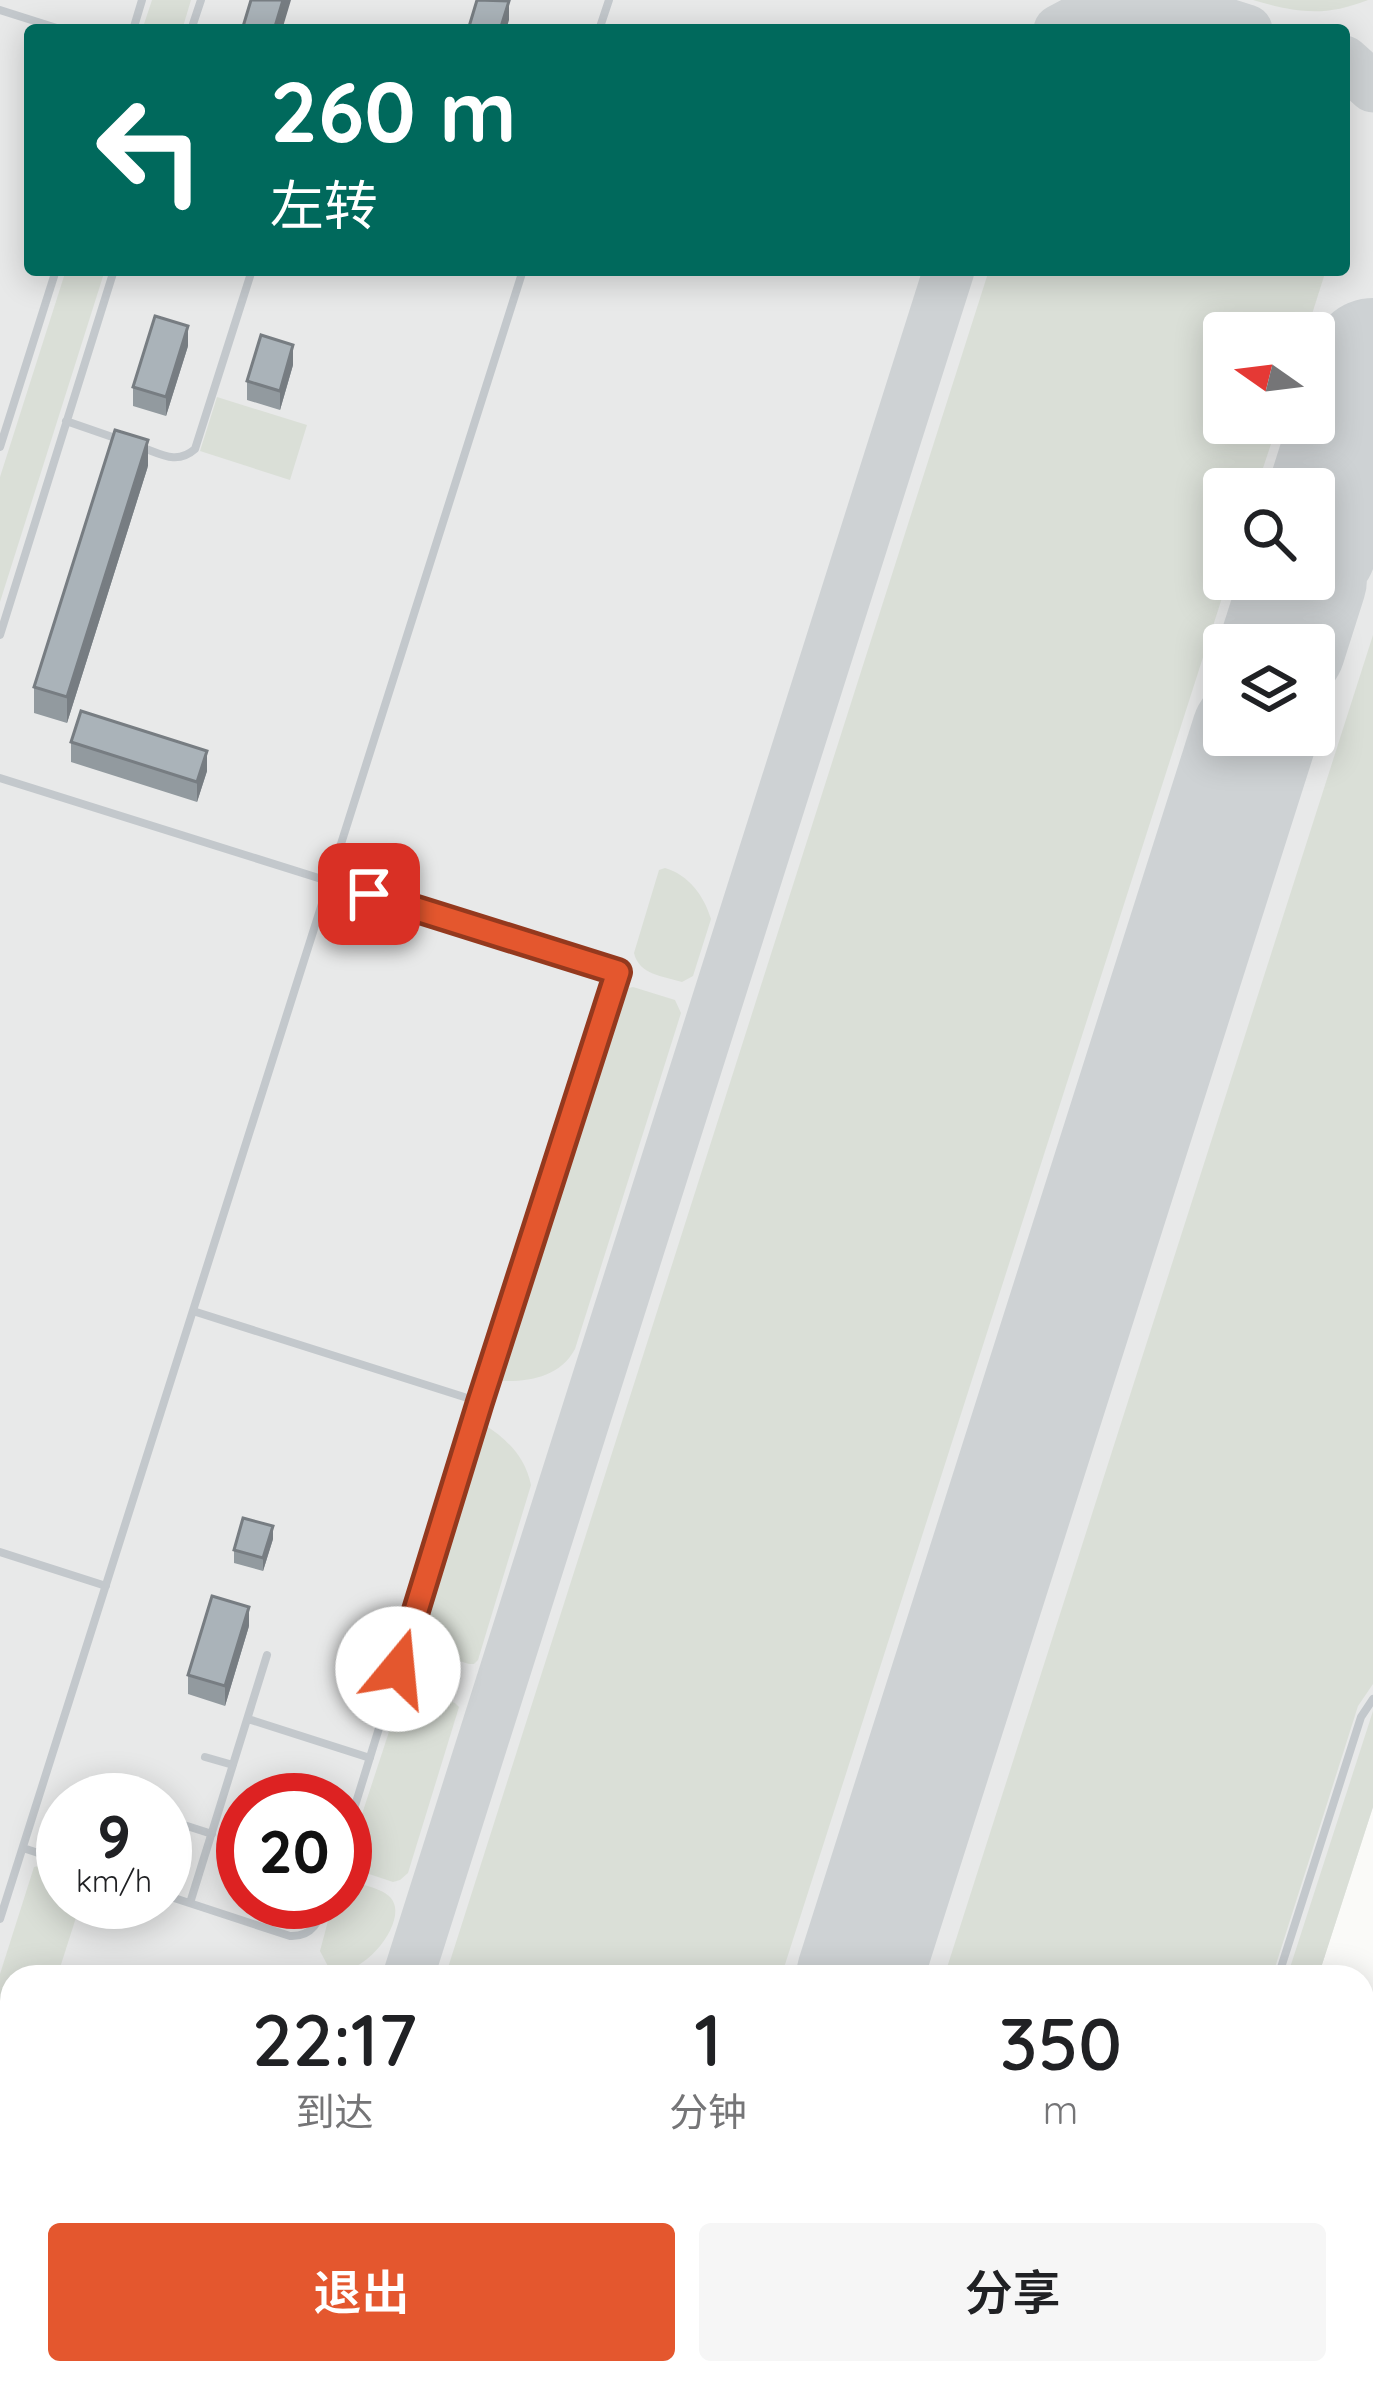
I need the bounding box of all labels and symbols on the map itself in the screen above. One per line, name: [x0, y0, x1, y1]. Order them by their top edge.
north arrow: [1203, 312, 1335, 444]
pin: [318, 843, 420, 945]
position arrow: [335, 1606, 461, 1732]
speed limit sign: 20: [216, 1773, 372, 1929]

